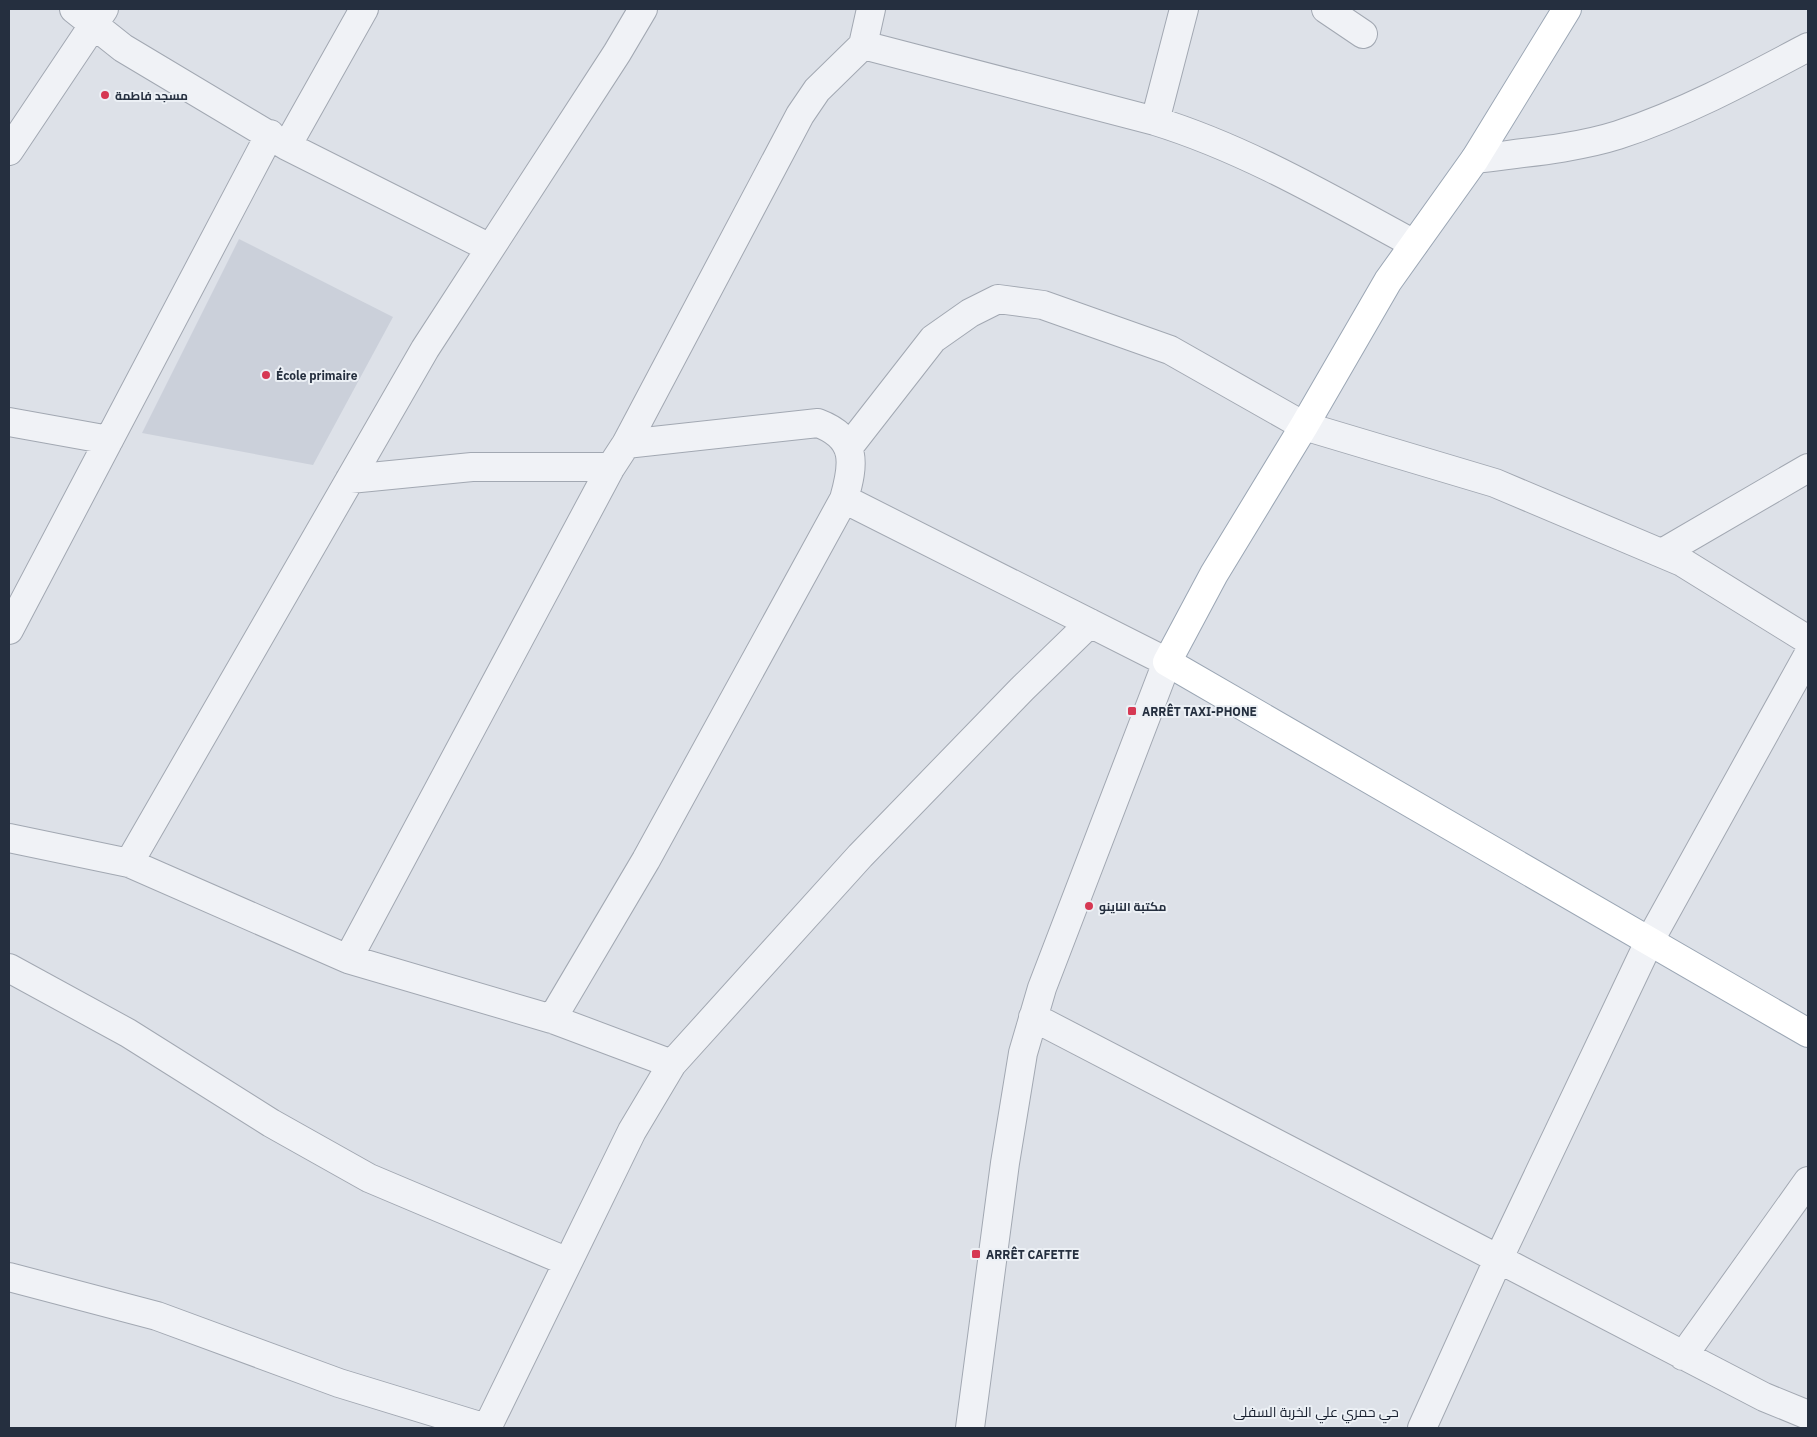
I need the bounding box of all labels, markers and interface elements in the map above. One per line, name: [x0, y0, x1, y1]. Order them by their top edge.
place label: مسجد فاطمة: [115, 88, 188, 103]
marker: مسجد فاطمة: [99, 89, 111, 101]
place label: École primaire: [276, 367, 358, 383]
marker: École primaire: [260, 369, 272, 381]
place label: ARRÊT TAXI-PHONE: [1142, 703, 1257, 719]
marker: ARRÊT TAXI-PHONE: [1126, 705, 1138, 717]
place label: مكتبة الناينو: [1099, 899, 1166, 915]
marker: مكتبة الناينو: [1083, 900, 1095, 912]
place label: ARRÊT CAFETTE: [986, 1246, 1079, 1262]
marker: ARRÊT CAFETTE: [970, 1248, 982, 1260]
district label: حي حمري علي الخربة السفلى: [1233, 1403, 1399, 1424]

